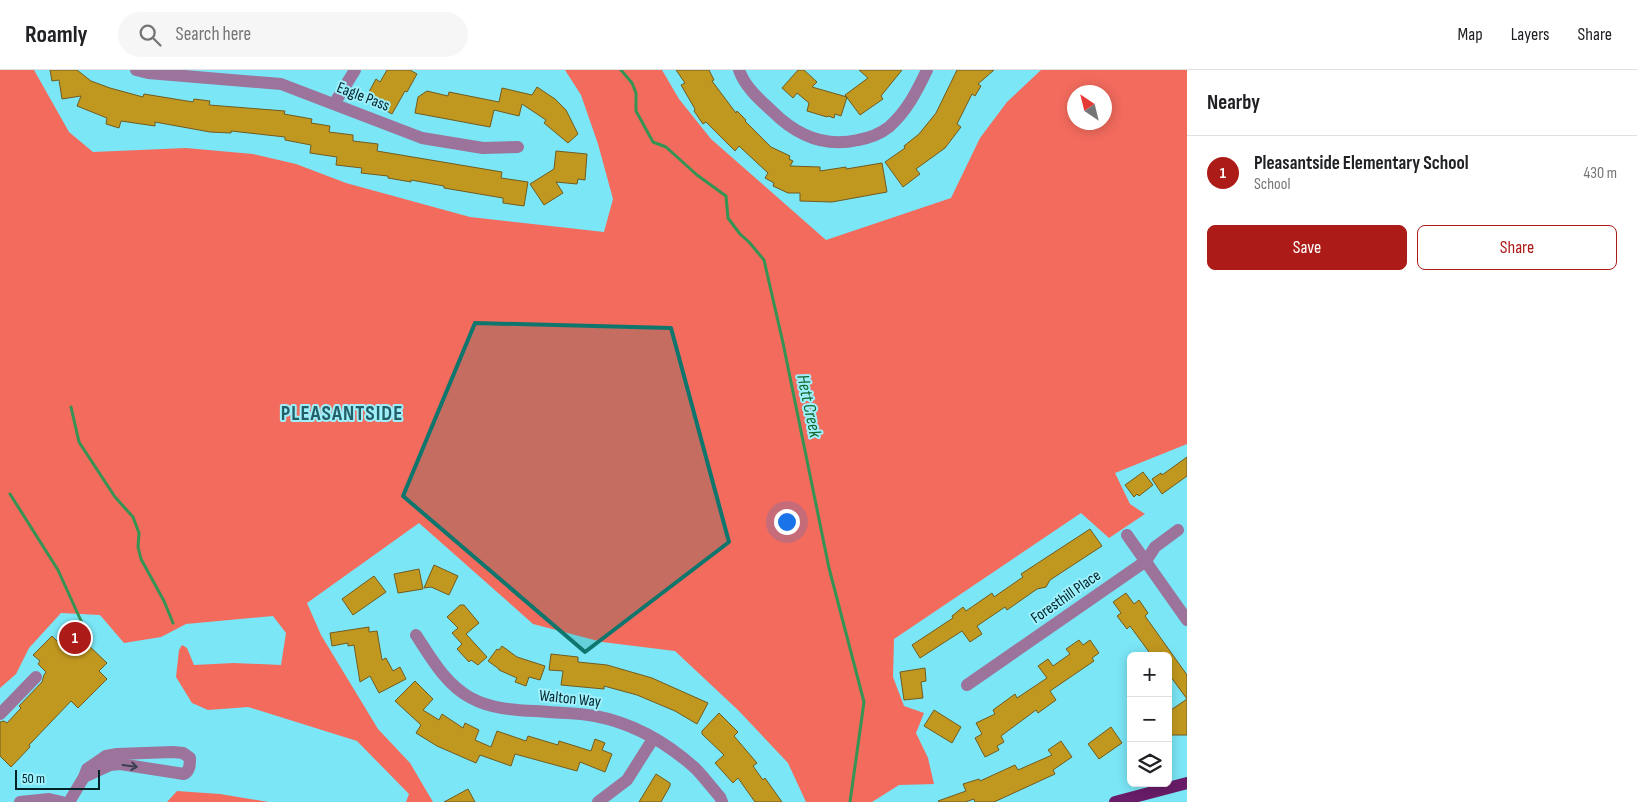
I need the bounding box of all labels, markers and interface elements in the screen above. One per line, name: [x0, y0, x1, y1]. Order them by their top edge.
search box: [118, 12, 468, 57]
text: Roamly: [25, 20, 88, 49]
icon: search: [136, 21, 164, 49]
text: Search here: [176, 23, 251, 46]
text: Map: [1458, 24, 1483, 45]
text: Layers: [1511, 24, 1550, 45]
text: Share: [1578, 24, 1612, 45]
street label: Eagle Pass: [334, 78, 392, 116]
north arrow: [1067, 85, 1112, 130]
text: Nearby: [1207, 90, 1260, 115]
text: Pleasantside Elementary School: [1254, 152, 1469, 175]
text: 1: [1220, 164, 1226, 183]
text: 430 m: [1584, 164, 1617, 183]
text: School: [1254, 175, 1290, 194]
button: Save: [1207, 225, 1407, 270]
button: Share: [1417, 225, 1617, 270]
water label: Hett Creek: [792, 373, 826, 441]
district label: PLEASANTSIDE: [281, 401, 403, 426]
your location: [774, 509, 800, 535]
street label: Foresthill Place: [1027, 566, 1105, 628]
pin: 1: [59, 619, 91, 657]
map controls: [1127, 652, 1172, 787]
button: +: [1127, 652, 1172, 697]
street label: Walton Way: [538, 686, 602, 712]
button: −: [1127, 697, 1172, 742]
button: layers: [1127, 742, 1172, 787]
one-way arrow: [121, 761, 137, 771]
scale bar: [15, 767, 100, 790]
text: 50 m: [22, 770, 45, 787]

